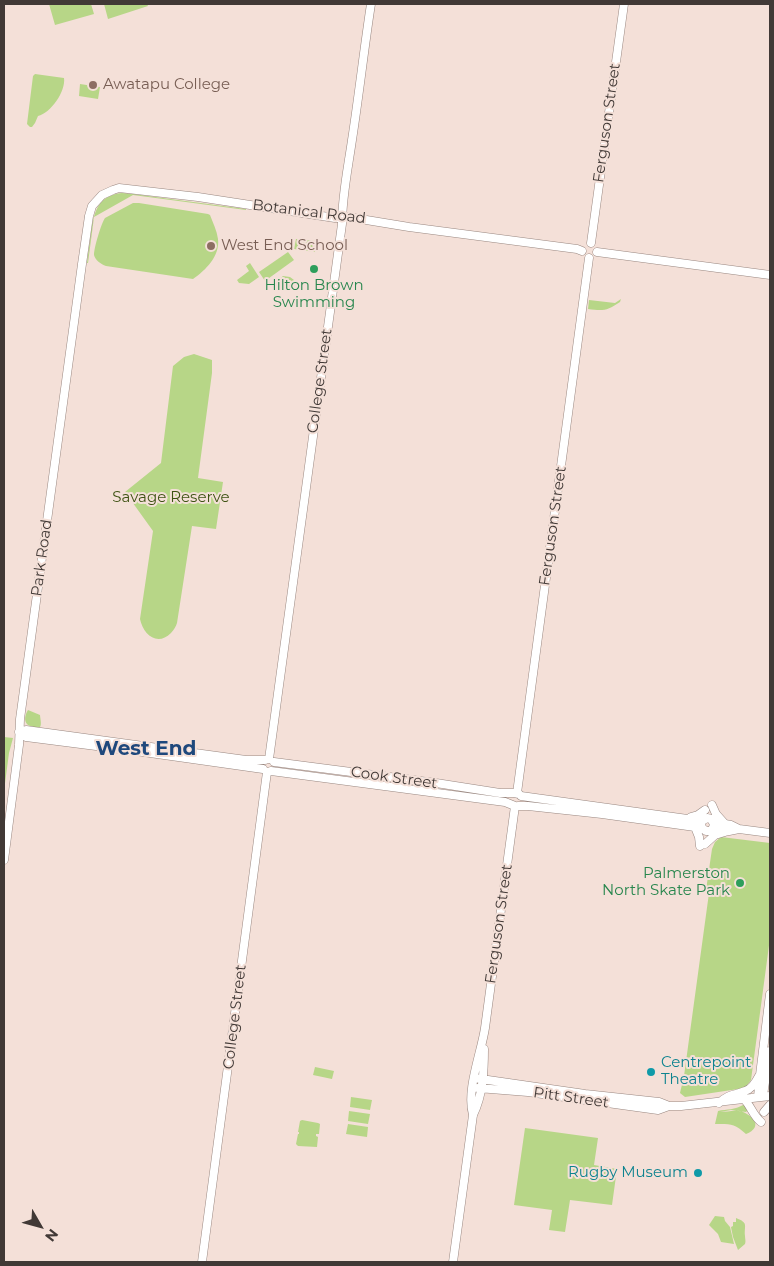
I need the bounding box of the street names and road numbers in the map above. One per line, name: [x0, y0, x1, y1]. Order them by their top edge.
street label: Ferguson Street: [590, 62, 624, 184]
street label: Botanical Road: [251, 196, 367, 228]
street label: College Street: [304, 328, 336, 434]
street label: Ferguson Street: [536, 465, 570, 587]
street label: Park Road: [28, 518, 56, 598]
street label: Cook Street: [349, 763, 439, 793]
street label: Ferguson Street: [482, 863, 516, 985]
street label: College Street: [220, 964, 250, 1070]
street label: Pitt Street: [532, 1084, 610, 1112]

